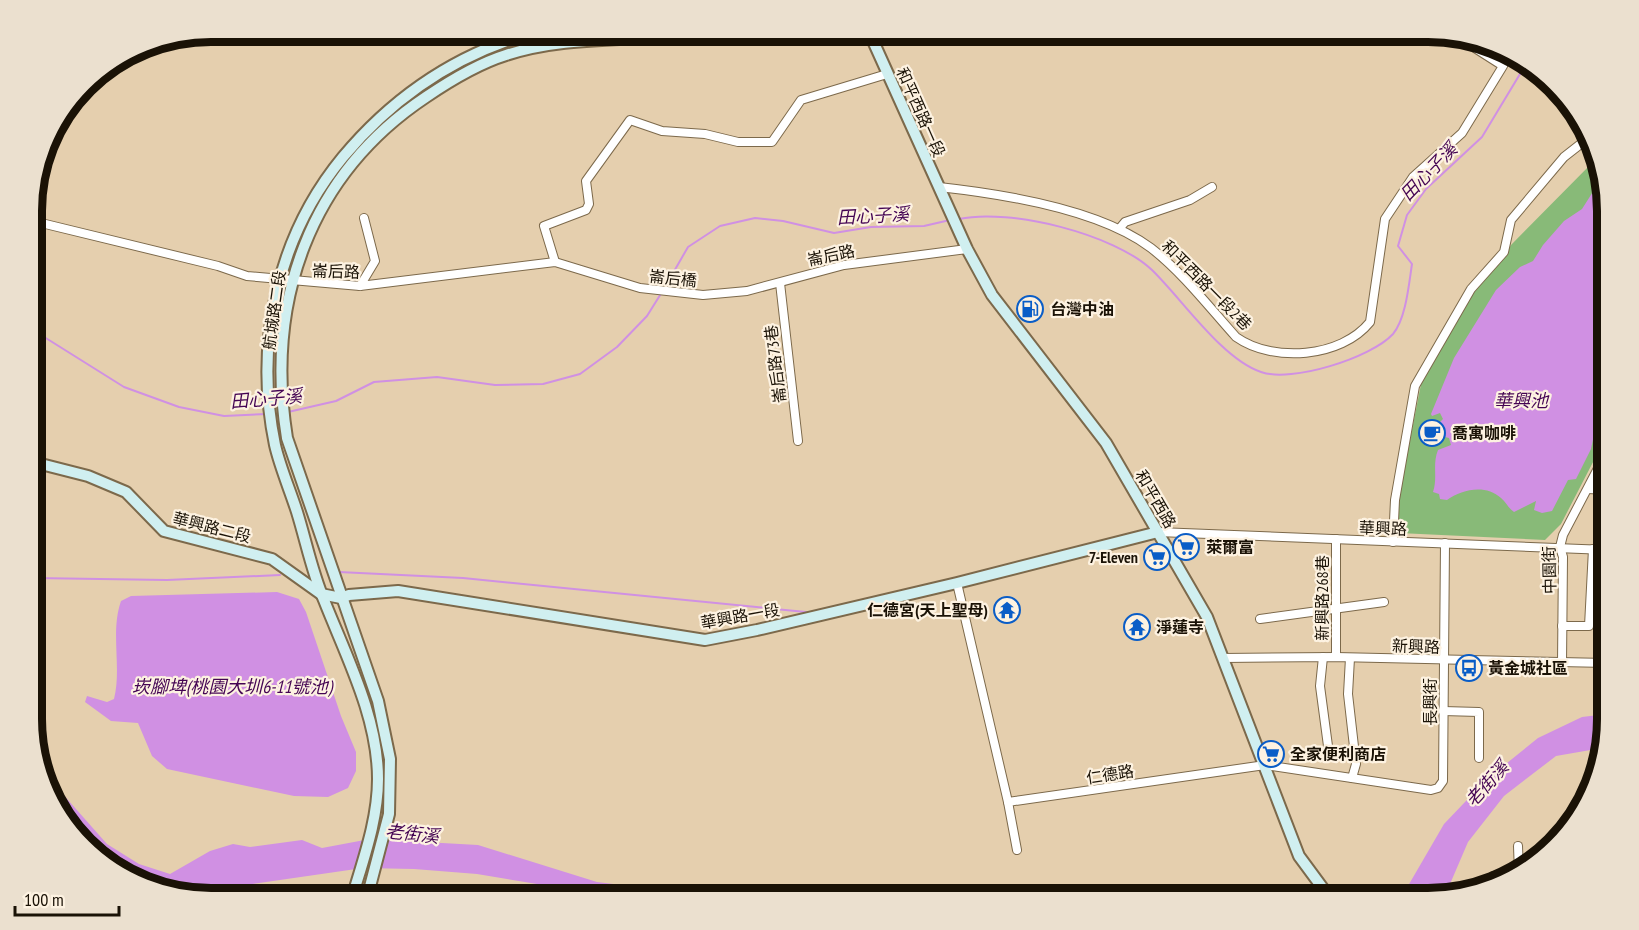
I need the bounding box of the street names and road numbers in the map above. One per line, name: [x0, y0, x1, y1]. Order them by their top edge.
street label: 和平西路一段: [892, 64, 950, 160]
street label: 和平西路一段2巷: [1158, 236, 1256, 334]
street label: 崙后路: [805, 240, 857, 270]
street label: 崙后路: [312, 260, 360, 282]
street label: 崙后橋: [648, 266, 698, 290]
street label: 航城路二段: [259, 269, 289, 351]
street label: 崙后路73巷: [760, 324, 790, 404]
street label: 和平西路: [1131, 466, 1181, 532]
street label: 華興路二段: [171, 508, 253, 546]
street label: 華興路: [1359, 517, 1407, 539]
street label: 中園街: [1539, 546, 1559, 594]
street label: 新興路268巷: [1312, 555, 1332, 641]
street label: 華興路一段: [699, 599, 781, 633]
street label: 新興路: [1392, 635, 1440, 657]
street label: 長興街: [1420, 678, 1440, 726]
street label: 仁德路: [1085, 760, 1135, 788]

